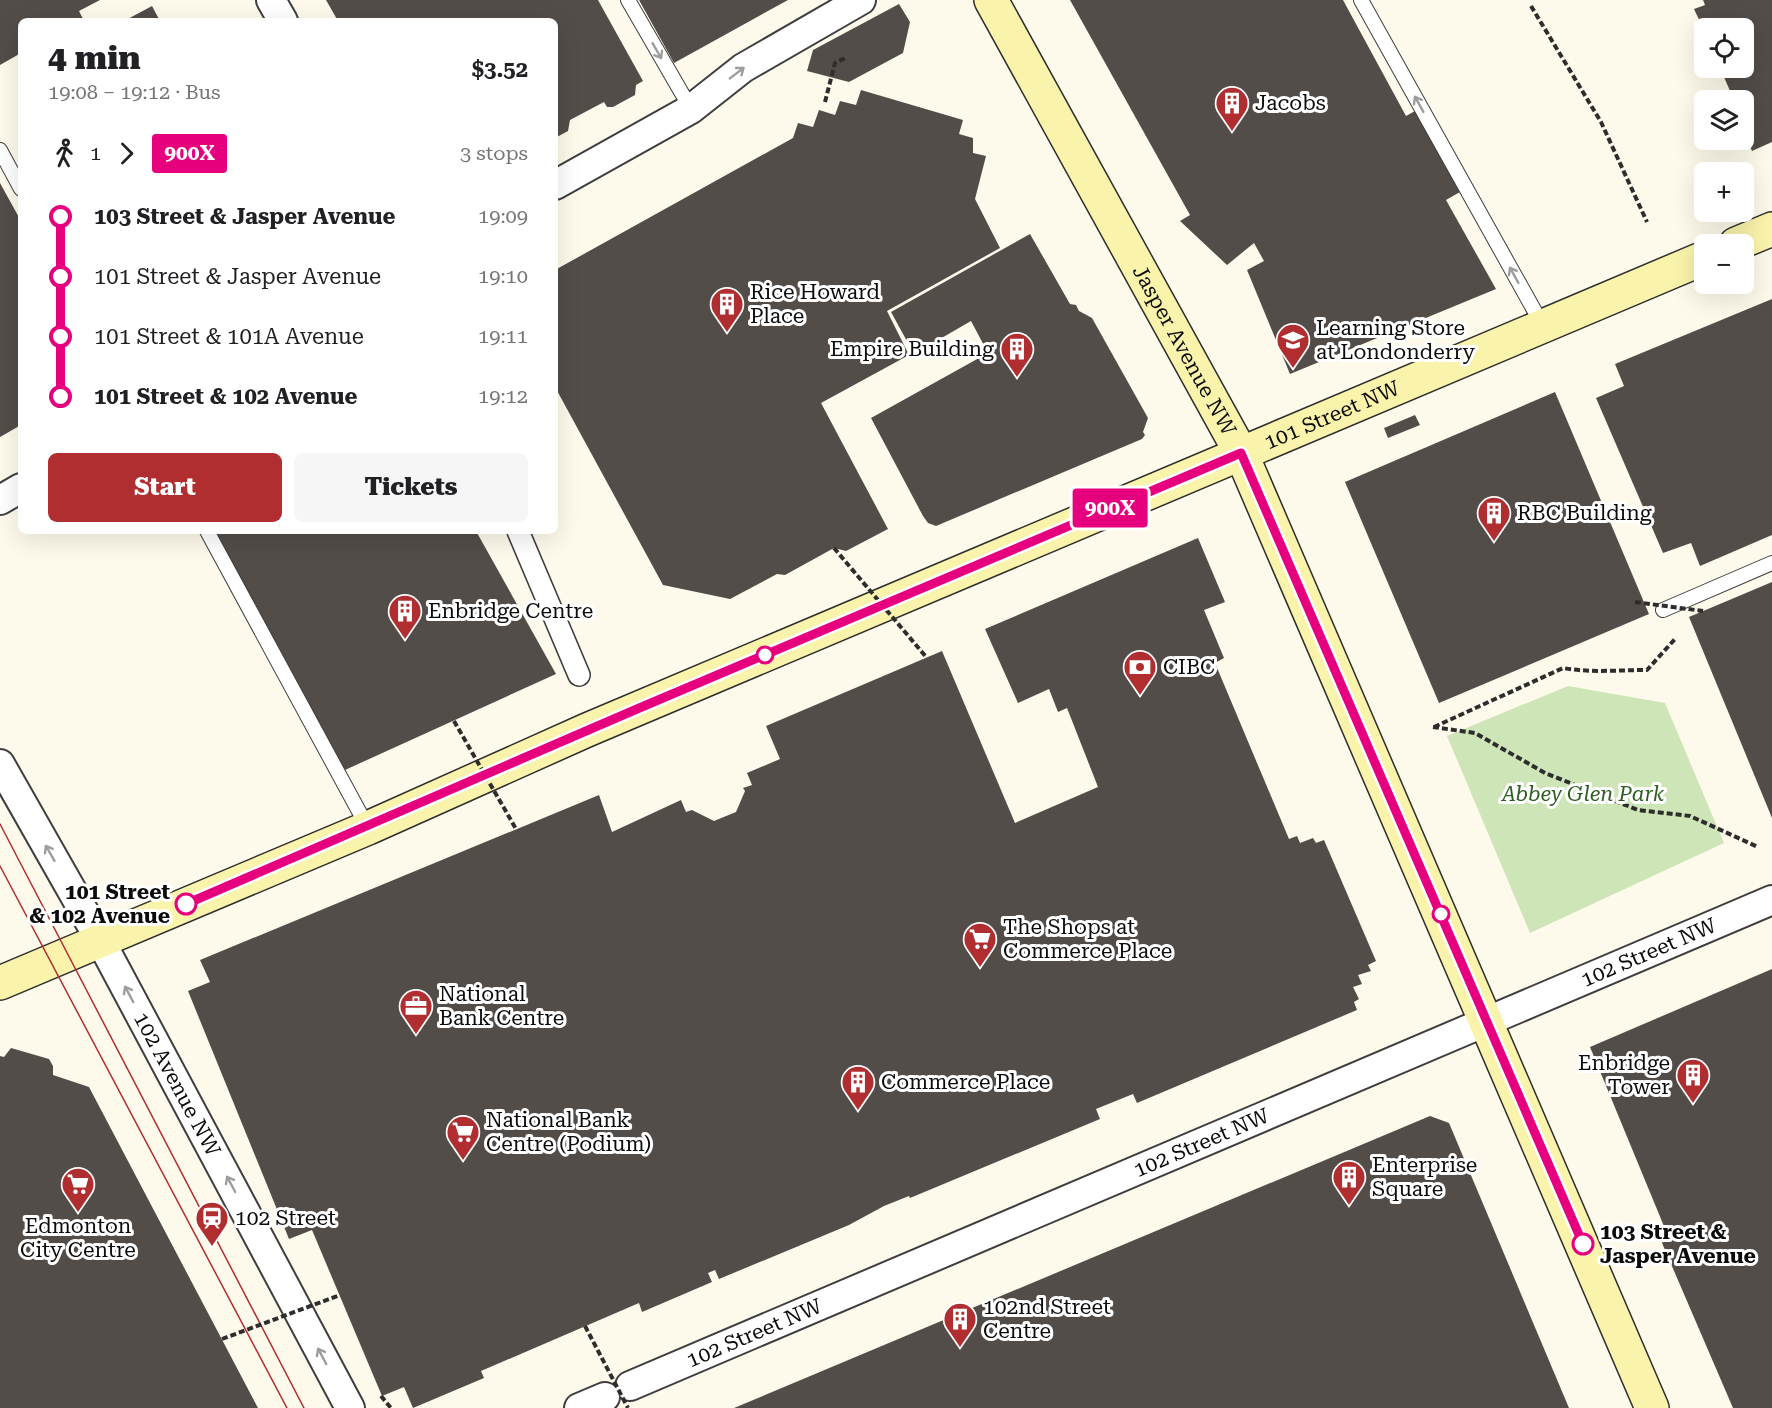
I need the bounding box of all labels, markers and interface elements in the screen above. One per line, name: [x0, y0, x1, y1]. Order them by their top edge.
map controls: [1694, 18, 1754, 294]
button: locate: [1694, 18, 1754, 78]
text: 4 min: [48, 38, 141, 77]
one-way arrow: [652, 42, 664, 59]
text: $3.52: [472, 57, 528, 82]
one-way arrow: [729, 67, 745, 80]
text: 19:08 – 19:12 · Bus: [48, 80, 220, 104]
building icon: Jacobs: [1214, 85, 1250, 132]
button: layers: [1694, 90, 1754, 150]
place label: Jacobs: [1255, 91, 1326, 115]
one-way arrow: [1413, 96, 1425, 113]
icon: walk: [48, 137, 81, 170]
icon: forward: [110, 137, 143, 170]
text: 1: [90, 141, 101, 165]
text: 900X: [164, 141, 215, 165]
text: 3 stops: [460, 141, 528, 165]
button: +: [1694, 162, 1754, 222]
text: 103 Street & Jasper Avenue: [94, 204, 395, 229]
text: 19:09: [478, 204, 528, 228]
button: −: [1694, 234, 1754, 294]
street label: Jasper Avenue NW: [1128, 261, 1241, 440]
text: 101 Street & Jasper Avenue: [94, 264, 381, 289]
text: 19:10: [478, 264, 528, 288]
one-way arrow: [1508, 267, 1520, 284]
place label: Rice Howard Place: [750, 280, 880, 328]
building icon: Rice Howard Place: [709, 286, 745, 333]
place label: Learning Store at Londonderry: [1316, 316, 1475, 364]
school or university icon: Learning Store at Londonderry: [1275, 322, 1311, 369]
text: 101 Street & 101A Avenue: [94, 324, 364, 349]
text: 19:11: [478, 324, 528, 348]
building icon: Empire Building: [999, 331, 1035, 378]
place label: Empire Building: [830, 337, 994, 361]
street label: 101 Street NW: [1261, 376, 1404, 454]
text: 101 Street & 102 Avenue: [94, 384, 357, 409]
text: 19:12: [478, 384, 528, 408]
button: Start: [48, 453, 282, 522]
button: Tickets: [294, 453, 528, 522]
line badge: 900X: [1068, 488, 1152, 528]
building icon: RBC Building: [1476, 495, 1512, 542]
text: 900X: [1085, 496, 1135, 520]
place label: RBC Building: [1517, 501, 1652, 525]
building icon: Enbridge Centre: [387, 593, 423, 640]
place label: Enbridge Centre: [428, 599, 593, 623]
unlabelled marker: [756, 646, 774, 664]
bank icon: CIBC: [1122, 649, 1158, 696]
place label: CIBC: [1163, 655, 1215, 679]
park label: Abbey Glen Park: [1500, 782, 1665, 806]
one-way arrow: [44, 845, 56, 862]
place label: 101 Street & 102 Avenue: [29, 880, 170, 928]
marker: 101 Street & 102 Avenue: [175, 893, 197, 915]
unlabelled marker: [1432, 905, 1450, 923]
street label: 102 Street NW: [1578, 913, 1720, 992]
place label: The Shops at Commerce Place: [1003, 915, 1172, 963]
supermarket icon: The Shops at Commerce Place: [962, 921, 998, 968]
place label: National Bank Centre: [439, 982, 564, 1030]
one-way arrow: [123, 985, 134, 1003]
office icon: National Bank Centre: [398, 988, 434, 1035]
street label: 102 Avenue NW: [129, 1008, 226, 1161]
place label: Enbridge Tower: [1578, 1051, 1670, 1099]
building icon: Enbridge Tower: [1675, 1057, 1711, 1104]
building icon: Commerce Place: [840, 1064, 876, 1111]
place label: Commerce Place: [881, 1070, 1050, 1094]
street label: 102 Street NW: [1130, 1103, 1273, 1182]
place label: National Bank Centre (Podium): [486, 1108, 651, 1156]
supermarket icon: National Bank Centre (Podium): [445, 1114, 481, 1161]
place label: Enterprise Square: [1372, 1153, 1477, 1201]
building icon: Enterprise Square: [1331, 1159, 1367, 1206]
supermarket icon: Edmonton City Centre: [60, 1166, 96, 1213]
one-way arrow: [224, 1176, 236, 1194]
station icon: 102 Street: [194, 1200, 230, 1247]
place label: 102 Street: [235, 1206, 336, 1230]
place label: Edmonton City Centre: [20, 1214, 136, 1262]
place label: 103 Street & Jasper Avenue: [1600, 1220, 1756, 1268]
marker: 103 Street & Jasper Avenue: [1572, 1233, 1594, 1255]
street label: 102 Street NW: [683, 1294, 826, 1372]
place label: 102nd Street Centre: [983, 1295, 1111, 1343]
building icon: 102nd Street Centre: [942, 1301, 978, 1348]
one-way arrow: [316, 1348, 327, 1366]

